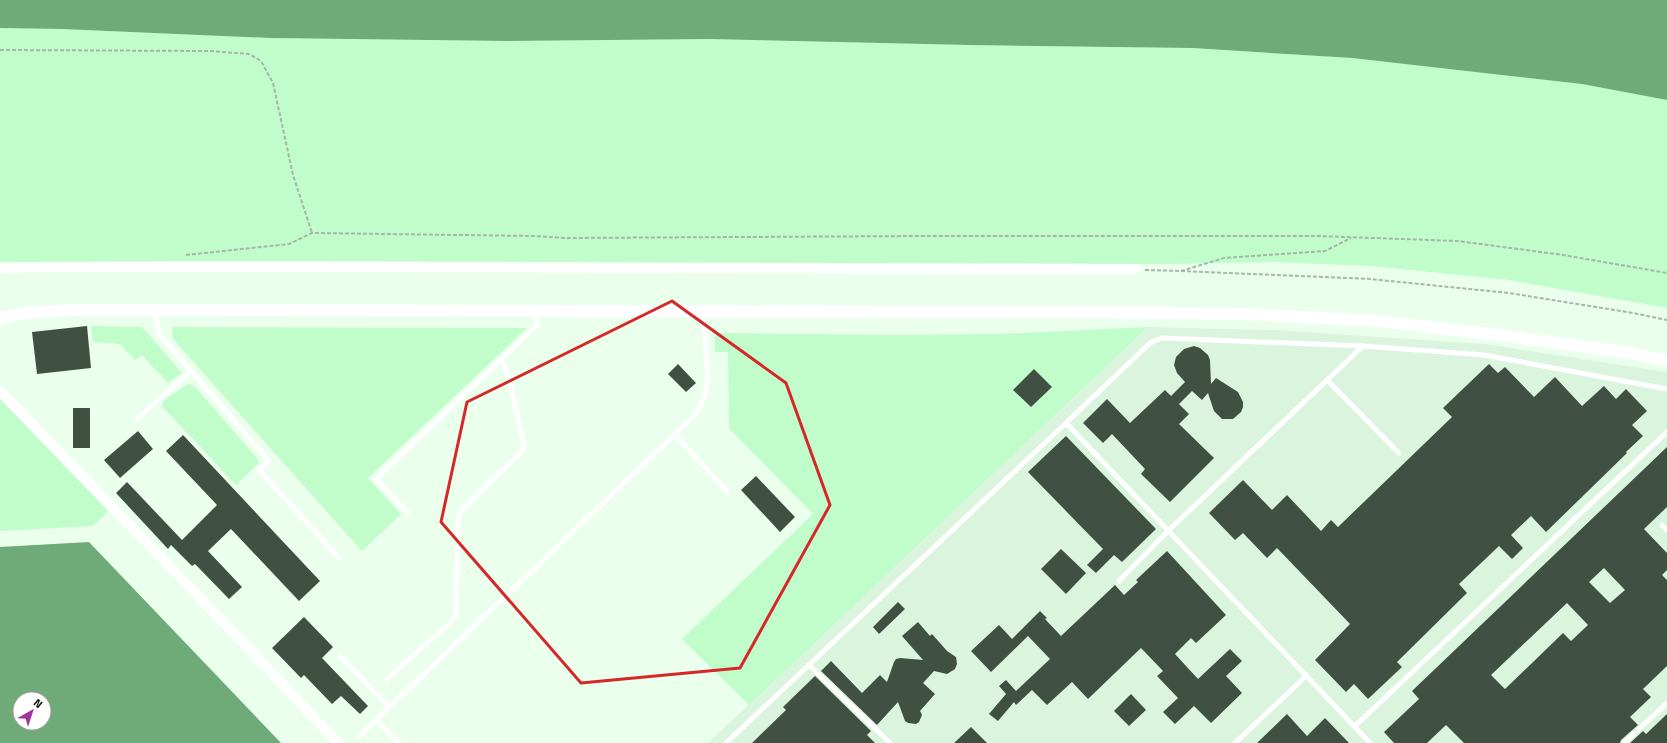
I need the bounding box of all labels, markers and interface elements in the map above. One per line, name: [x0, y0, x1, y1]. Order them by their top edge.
north arrow: [12, 691, 52, 731]
text: N: [30, 695, 46, 712]

